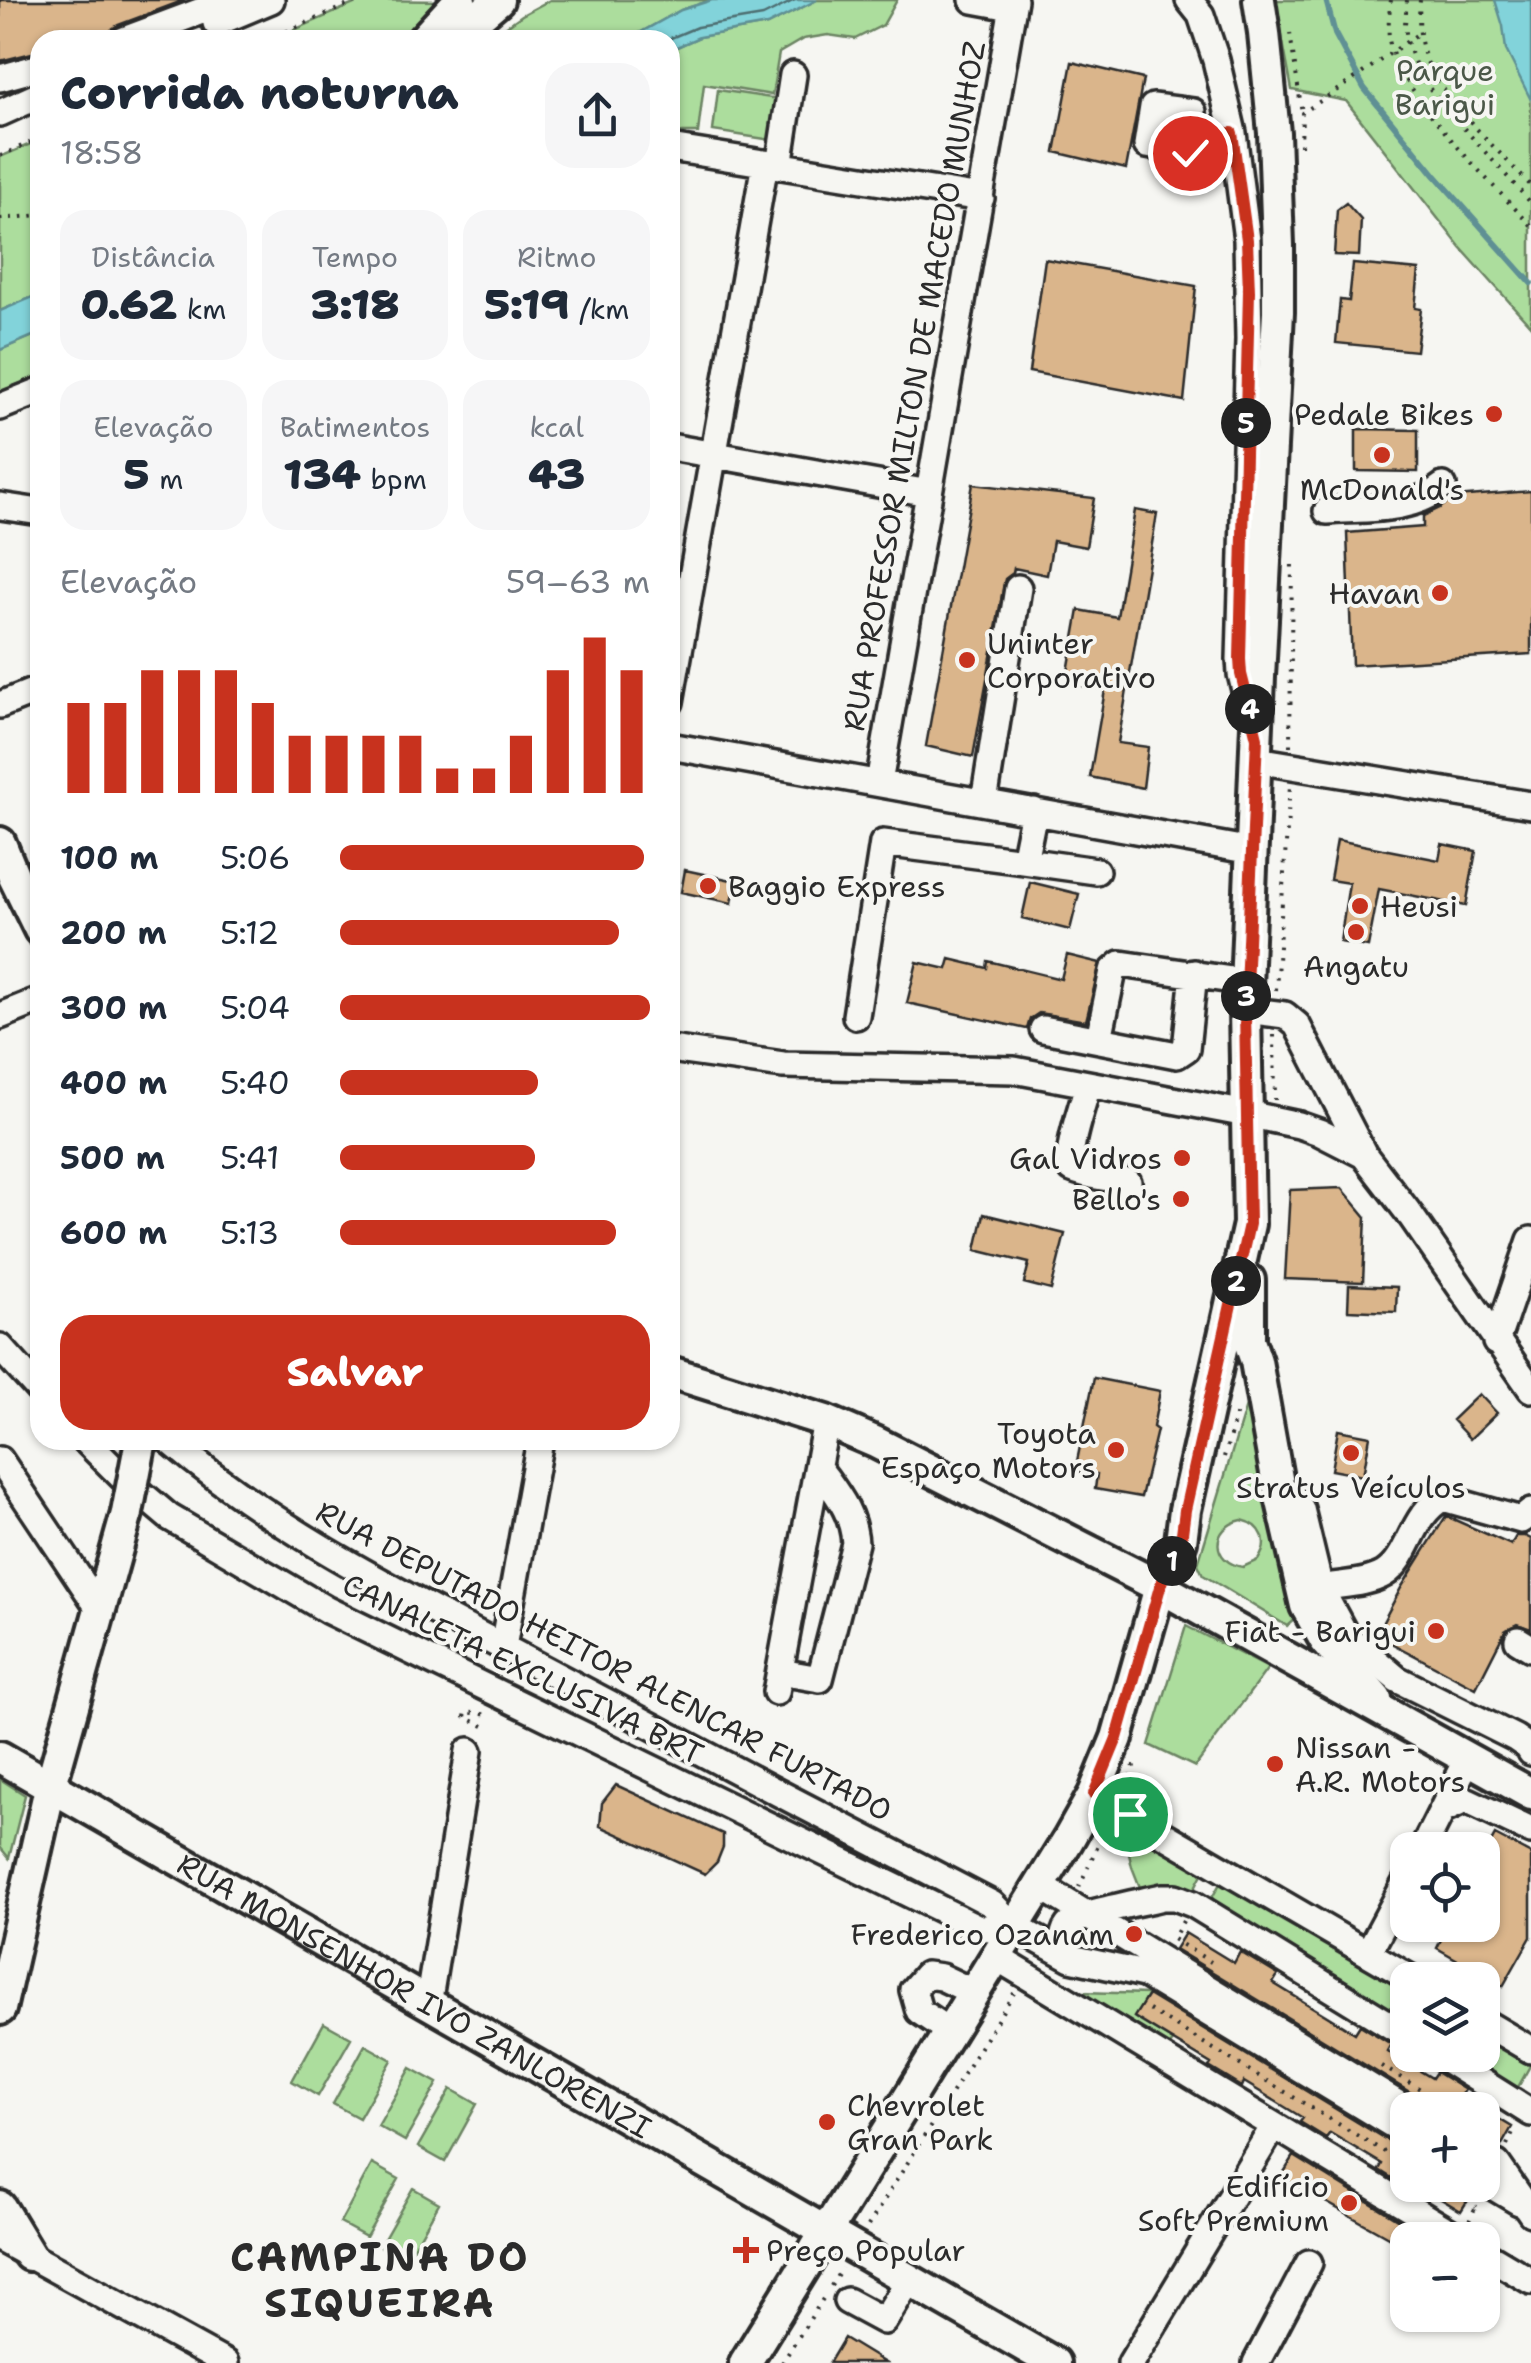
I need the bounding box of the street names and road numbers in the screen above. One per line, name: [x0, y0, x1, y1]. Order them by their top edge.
street label: RUA PROFESSOR MILTON DE MACEDO MUNHOZ: [833, 38, 995, 734]
street label: RUA DEPUTADO HEITOR ALENCAR FURTADO: [309, 1491, 899, 1831]
street label: CANALETA EXCLUSIVA BRT: [336, 1564, 710, 1774]
street label: RUA MONSENHOR IVO ZANLORENZI: [170, 1843, 659, 2148]

